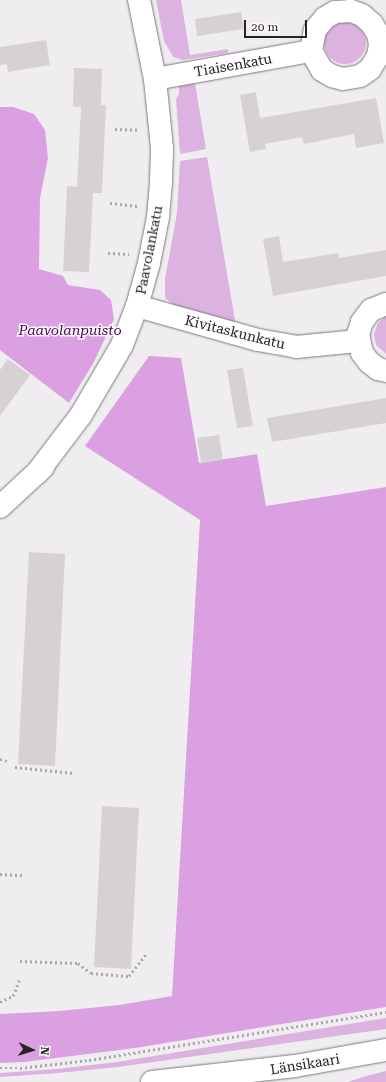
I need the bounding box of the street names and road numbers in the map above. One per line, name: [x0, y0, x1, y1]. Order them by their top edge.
street label: Tiaisenkatu: [193, 50, 273, 80]
street label: Paavolankatu: [132, 204, 166, 296]
street label: Kivitaskunkatu: [183, 311, 287, 353]
street label: Länsikaari: [269, 1050, 341, 1078]

